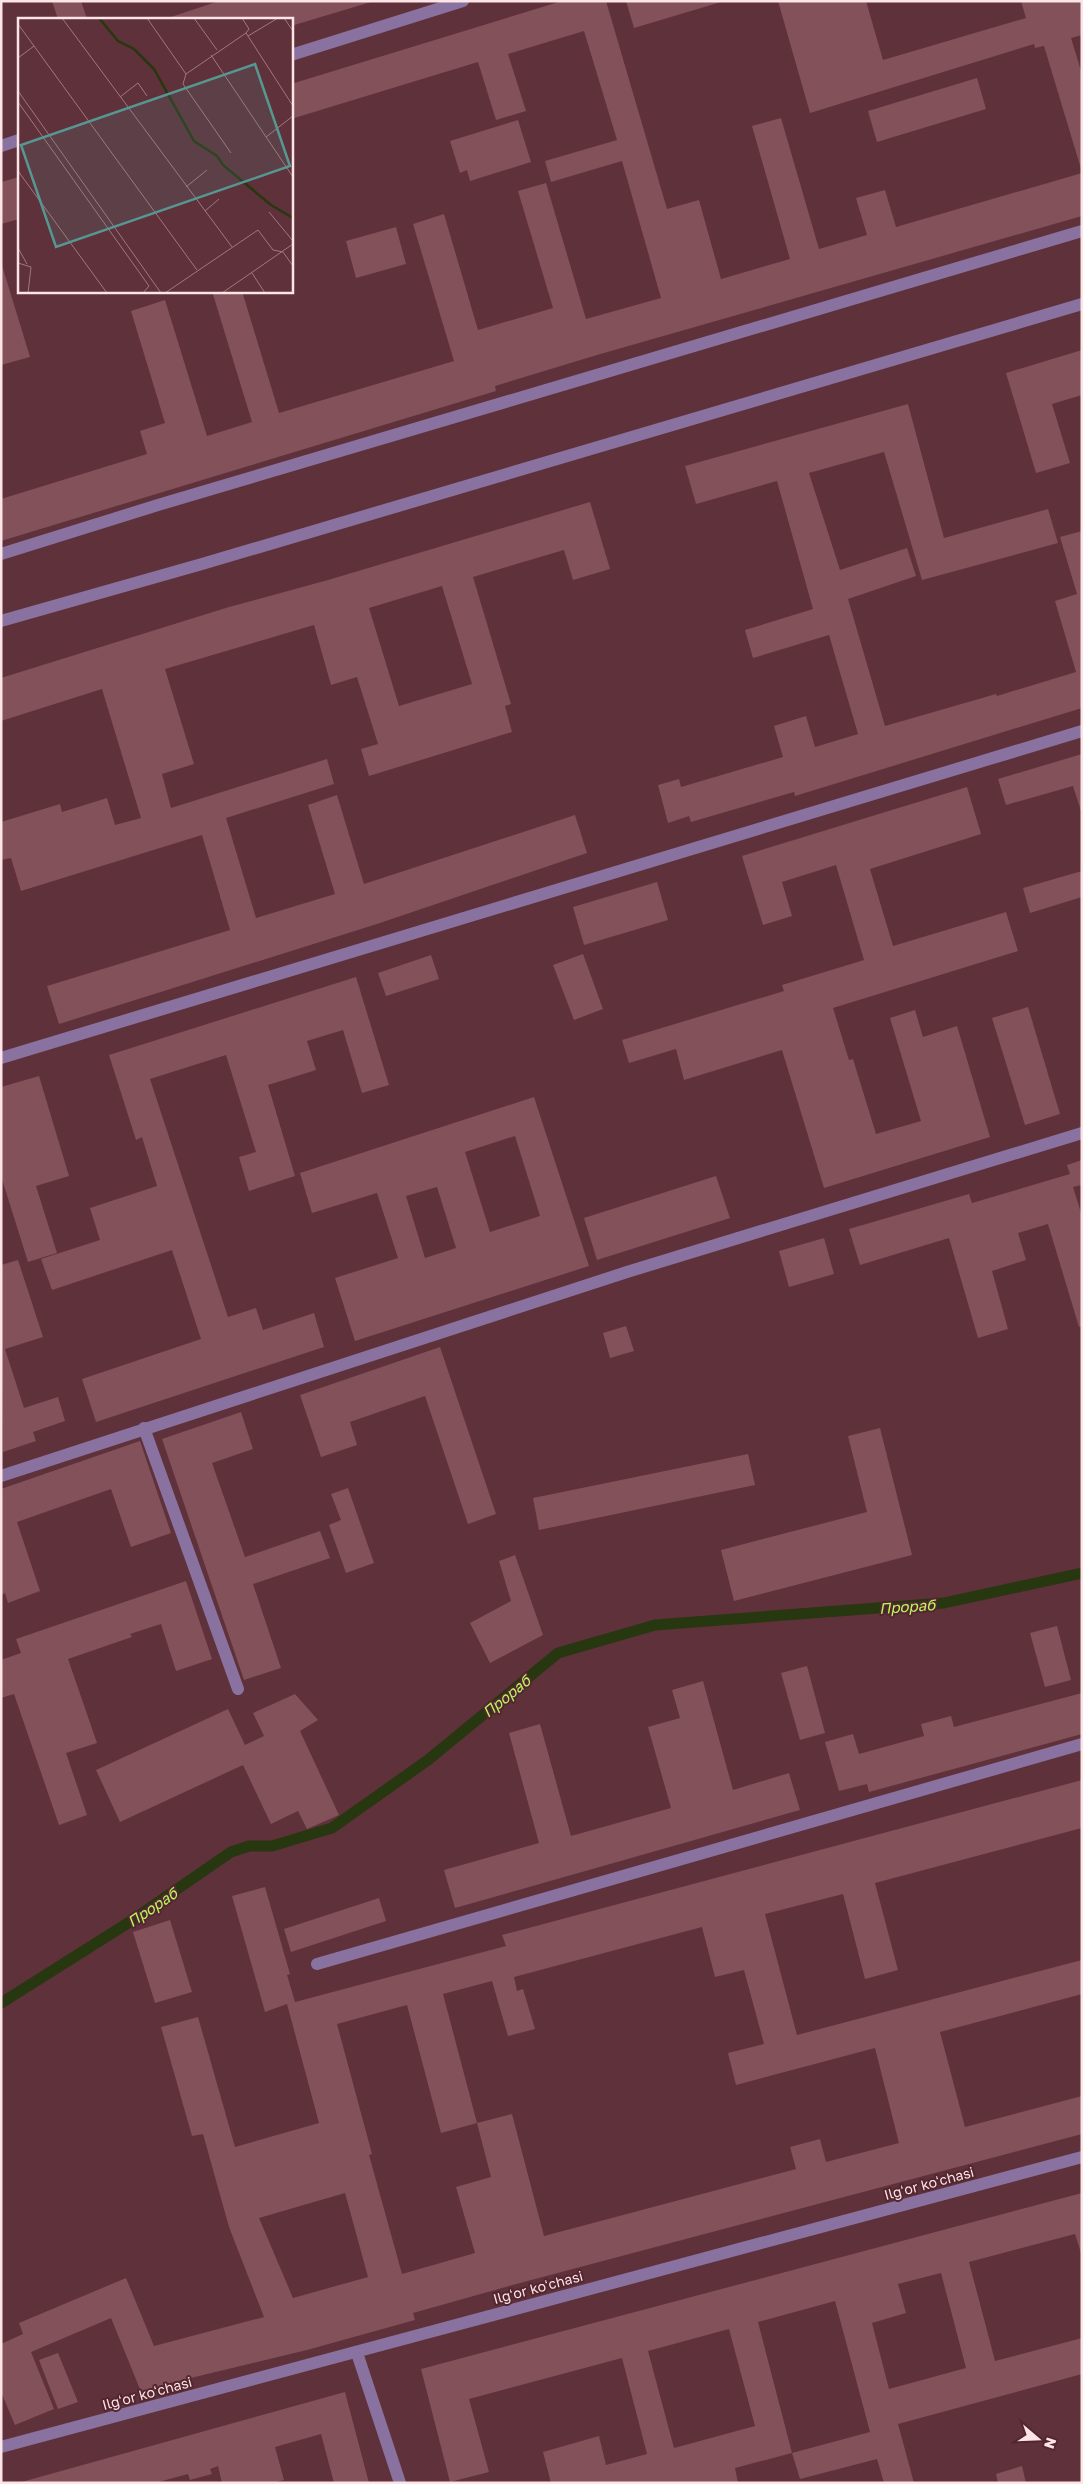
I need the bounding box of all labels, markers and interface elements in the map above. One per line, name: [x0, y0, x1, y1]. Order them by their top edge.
inset map: [18, 18, 292, 292]
water label: Прораб: [878, 1595, 938, 1617]
water label: Прораб: [479, 1670, 535, 1721]
water label: Прораб: [124, 1883, 182, 1930]
street label: Ilgʻor koʻchasi: [882, 2163, 976, 2203]
street label: Ilgʻor koʻchasi: [491, 2267, 585, 2307]
street label: Ilgʻor koʻchasi: [100, 2373, 194, 2413]
north arrow: [1013, 2414, 1063, 2464]
text: N: [1041, 2436, 1061, 2451]

